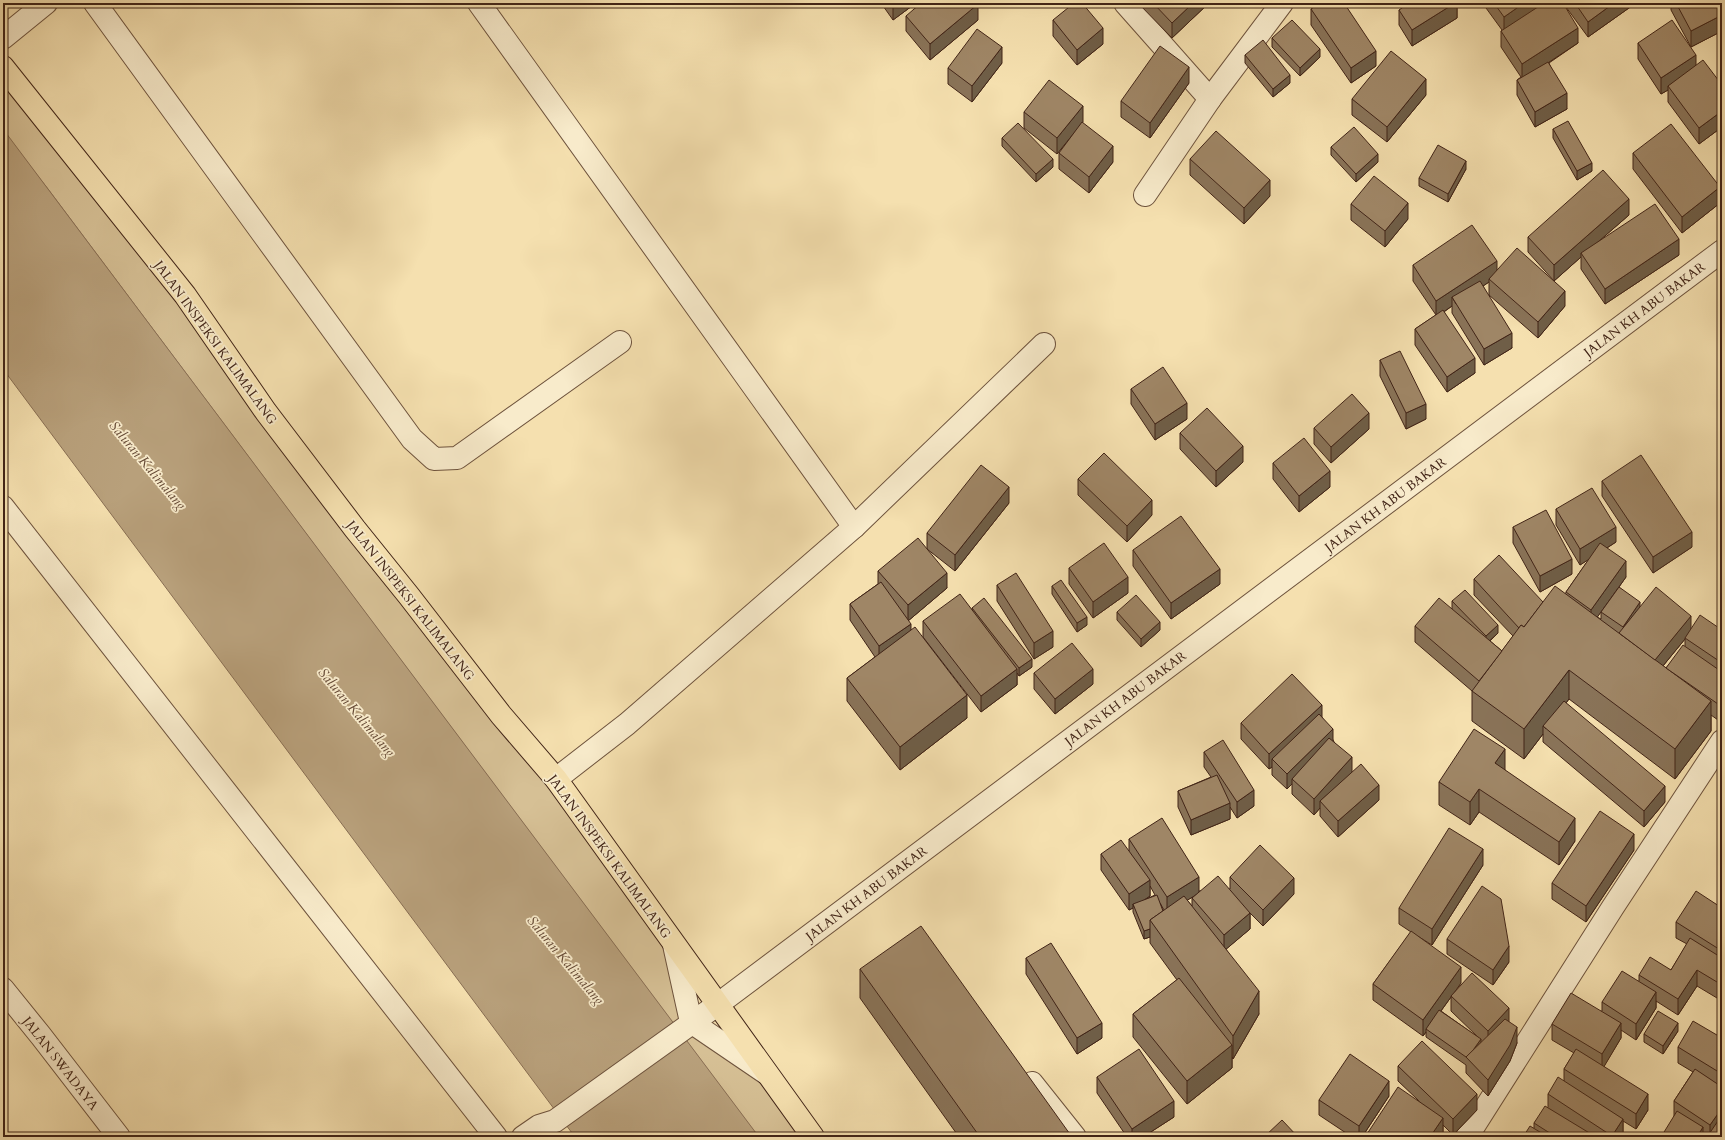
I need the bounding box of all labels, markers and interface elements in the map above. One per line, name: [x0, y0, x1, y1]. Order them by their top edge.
street label: JALAN INSPEKSI KALIMALANG: [148, 255, 281, 428]
street label: JALAN KH ABU BAKAR: [1579, 258, 1709, 363]
water label: Saluran Kalimalang: [105, 417, 191, 514]
street label: JALAN KH ABU BAKAR: [1320, 453, 1450, 558]
street label: JALAN INSPEKSI KALIMALANG: [341, 515, 478, 684]
street label: JALAN KH ABU BAKAR: [1060, 647, 1190, 752]
water label: Saluran Kalimalang: [314, 664, 400, 761]
street label: JALAN INSPEKSI KALIMALANG: [542, 769, 675, 942]
street label: JALAN KH ABU BAKAR: [801, 842, 931, 947]
water label: Saluran Kalimalang: [523, 912, 609, 1009]
street label: JALAN SWADAYA: [17, 1011, 103, 1115]

